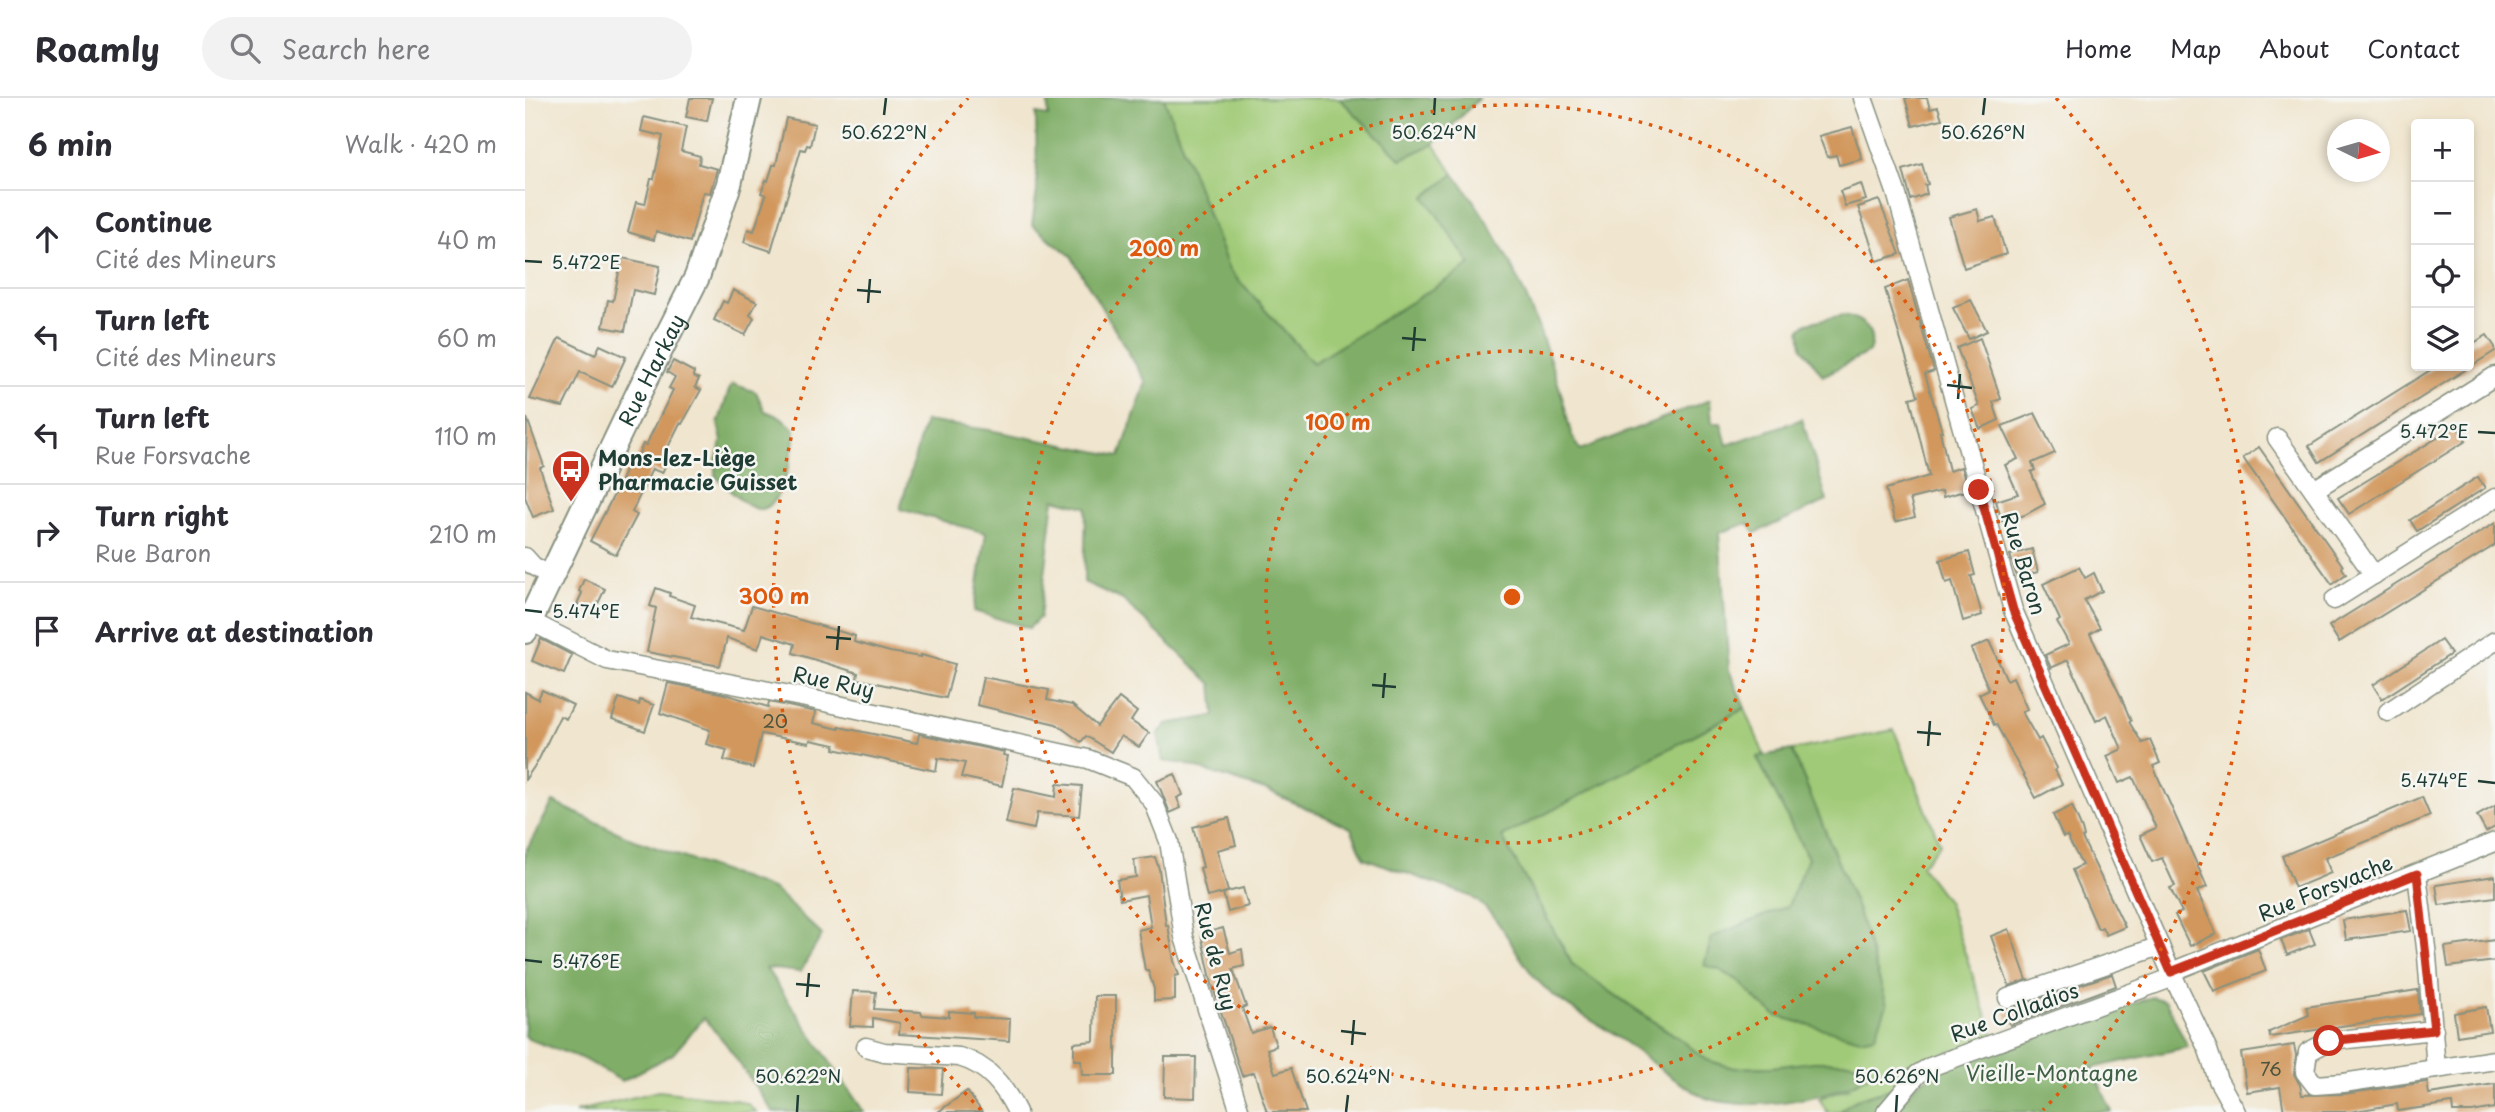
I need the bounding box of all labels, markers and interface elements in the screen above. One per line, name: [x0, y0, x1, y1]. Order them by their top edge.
search box: [202, 17, 692, 80]
text: Roamly: [35, 23, 160, 73]
icon: search: [226, 29, 264, 67]
text: Search here: [282, 29, 430, 68]
text: Home: [2065, 30, 2132, 66]
text: Map: [2170, 30, 2221, 66]
text: About: [2259, 30, 2329, 66]
text: Contact: [2367, 30, 2460, 66]
text: 50.622°N: [841, 118, 927, 145]
text: 50.624°N: [1391, 118, 1477, 145]
text: 50.626°N: [1940, 118, 2026, 145]
north arrow: [2327, 119, 2390, 182]
map controls: [2411, 119, 2474, 371]
button: +: [2411, 119, 2474, 182]
text: 6 min: [28, 121, 113, 166]
text: Walk · 420 m: [345, 126, 497, 161]
button: −: [2411, 182, 2474, 245]
text: Continue: [95, 202, 212, 241]
icon: ahead: [28, 220, 66, 258]
text: 40 m: [437, 222, 497, 257]
text: 200 m: [1129, 231, 1199, 263]
text: Cité des Mineurs: [95, 241, 276, 276]
button: locate: [2411, 245, 2474, 308]
text: 5.472°E: [552, 248, 620, 275]
text: Turn left: [95, 300, 210, 339]
street label: Rue Harkay: [609, 308, 692, 431]
button: layers: [2411, 308, 2474, 371]
icon: left: [28, 318, 66, 356]
text: 60 m: [437, 320, 497, 355]
text: Cité des Mineurs: [95, 339, 276, 374]
text: Turn left: [95, 398, 210, 437]
text: 100 m: [1305, 405, 1371, 437]
icon: left: [28, 416, 66, 454]
text: 5.472°E: [2400, 417, 2468, 444]
text: 110 m: [435, 418, 497, 453]
text: Rue Forsvache: [95, 437, 251, 472]
place label: Mons-lez-Liège Pharmacie Guisset: [598, 441, 798, 497]
bus stop icon: Mons-lez-Liège Pharmacie Guisset: [550, 448, 592, 503]
route end: [1963, 474, 1994, 505]
text: Turn right: [95, 496, 229, 535]
street label: Rue Baron: [1994, 508, 2056, 618]
icon: right: [28, 514, 66, 552]
text: 210 m: [429, 516, 497, 551]
text: Rue Baron: [95, 535, 211, 570]
text: 300 m: [739, 579, 809, 611]
centre of rings: [1500, 585, 1524, 609]
text: 5.474°E: [552, 597, 620, 624]
icon: arrive: [28, 612, 66, 650]
text: Arrive at destination: [95, 612, 374, 651]
street label: Rue Ruy: [790, 657, 878, 705]
house number: 20: [762, 707, 788, 734]
text: 5.474°E: [2400, 766, 2468, 793]
street label: Rue Forsvache: [2253, 845, 2397, 929]
street label: Rue de Ruy: [1187, 898, 1247, 1014]
text: 5.476°E: [552, 947, 620, 974]
street label: Rue Colladios: [1945, 973, 2083, 1049]
route start: [2313, 1025, 2344, 1056]
house number: 76: [2260, 1055, 2282, 1082]
park label: Vieille-Montagne: [1966, 1056, 2138, 1088]
text: 50.622°N: [755, 1062, 841, 1089]
text: 50.624°N: [1305, 1062, 1391, 1089]
text: 50.626°N: [1854, 1062, 1940, 1089]

